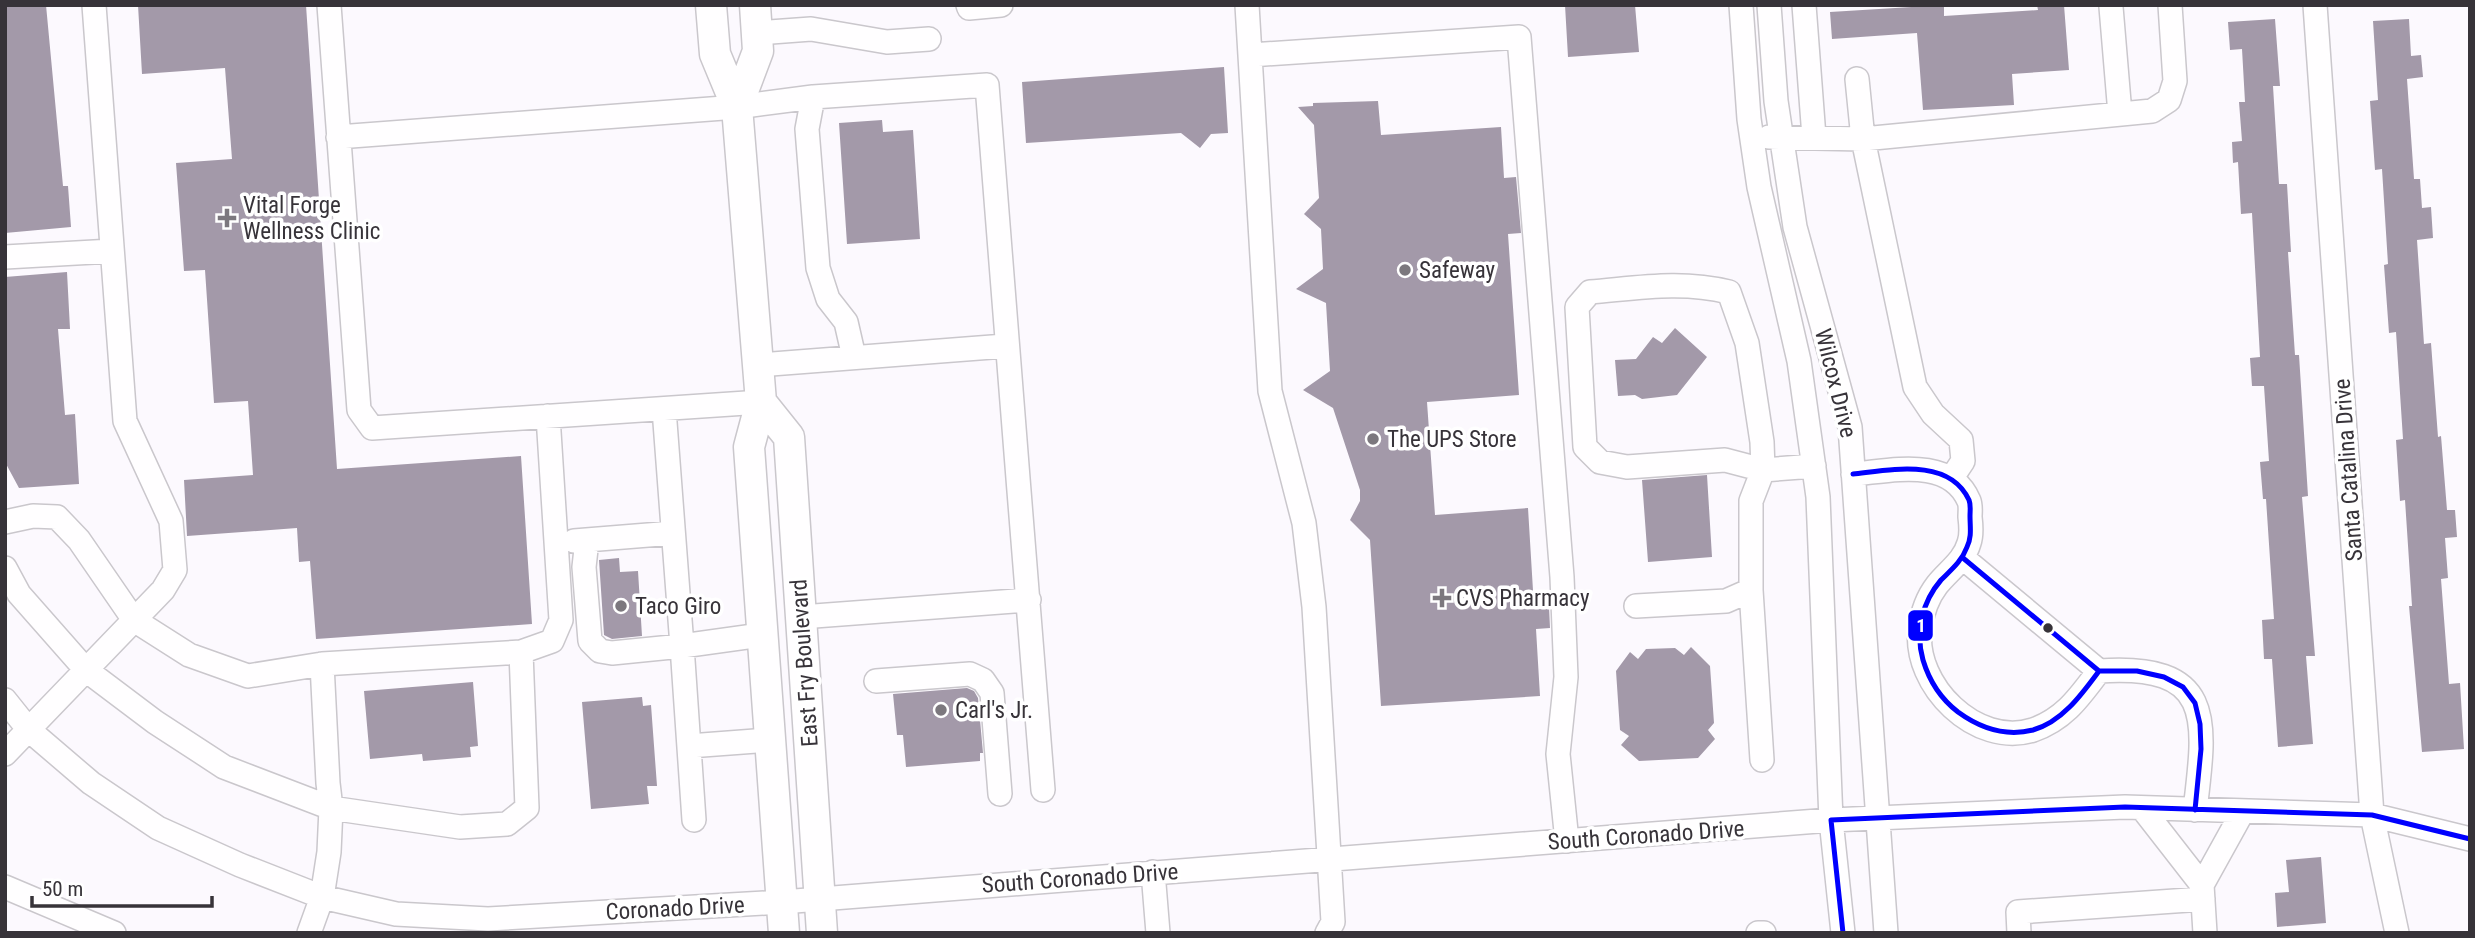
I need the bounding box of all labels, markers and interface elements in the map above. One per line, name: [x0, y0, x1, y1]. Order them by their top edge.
place label: Vital Forge Wellness Clinic: [243, 192, 380, 245]
marker: Vital Forge Wellness Clinic: [217, 208, 237, 228]
place label: Safeway: [1419, 257, 1496, 284]
marker: Safeway: [1397, 262, 1413, 278]
street label: Wilcox Drive: [1809, 326, 1862, 440]
street label: Santa Catalina Drive: [2329, 378, 2368, 562]
place label: The UPS Store: [1387, 426, 1517, 453]
marker: The UPS Store: [1365, 431, 1381, 447]
street label: East Fry Boulevard: [785, 578, 824, 748]
place label: CVS Pharmacy: [1456, 585, 1590, 612]
marker: CVS Pharmacy: [1434, 590, 1450, 606]
place label: Taco Giro: [635, 593, 721, 620]
marker: Taco Giro: [613, 598, 629, 614]
line badge: 1: [1907, 609, 1934, 642]
text: 1: [1916, 614, 1926, 637]
unlabelled marker: [2041, 621, 2055, 635]
place label: Carl's Jr.: [955, 697, 1033, 724]
marker: Carl's Jr.: [933, 702, 949, 718]
street label: South Coronado Drive: [1547, 815, 1745, 856]
street label: South Coronado Drive: [981, 858, 1179, 899]
scale bar: [32, 864, 212, 908]
text: 50 m: [42, 877, 83, 901]
street label: Coronado Drive: [605, 891, 745, 926]

